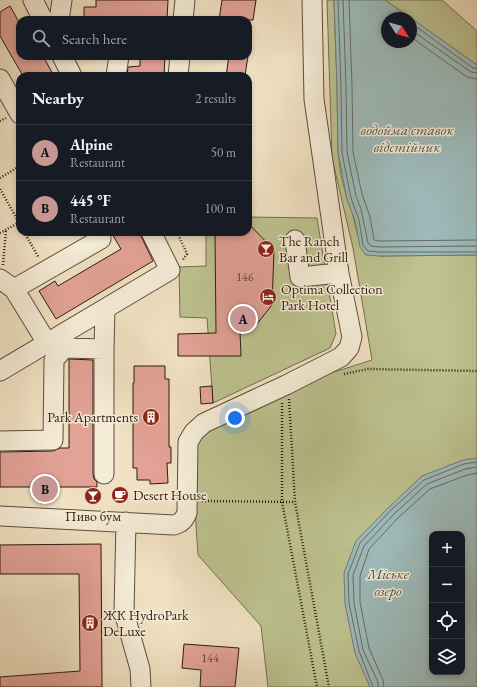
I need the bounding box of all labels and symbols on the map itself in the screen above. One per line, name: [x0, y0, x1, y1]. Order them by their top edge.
north arrow: [381, 12, 417, 48]
water label: водойма ставок відстійник: [360, 120, 454, 156]
place label: The Ranch Bar and Grill: [279, 232, 349, 266]
bar icon: The Ranch Bar and Grill: [256, 239, 276, 259]
house number: 146: [236, 269, 254, 285]
place label: Optima Collection Park Hotel: [281, 280, 383, 314]
hotel icon: Optima Collection Park Hotel: [258, 287, 278, 307]
pin: A: [230, 304, 256, 334]
building icon: Park Apartments: [141, 407, 161, 427]
place label: Park Apartments: [47, 408, 138, 426]
your location: [225, 408, 245, 428]
pin: B: [32, 474, 58, 504]
cafe icon: Desert House: [110, 485, 130, 505]
bar icon: Пиво бум: [83, 486, 103, 506]
place label: Desert House: [133, 486, 207, 504]
place label: Пиво бум: [65, 507, 121, 525]
water label: Міське озеро: [366, 564, 410, 600]
place label: ЖК HydroPark DeLuxe: [102, 606, 189, 640]
building icon: ЖК HydroPark DeLuxe: [80, 613, 100, 633]
house number: 144: [201, 650, 219, 666]

